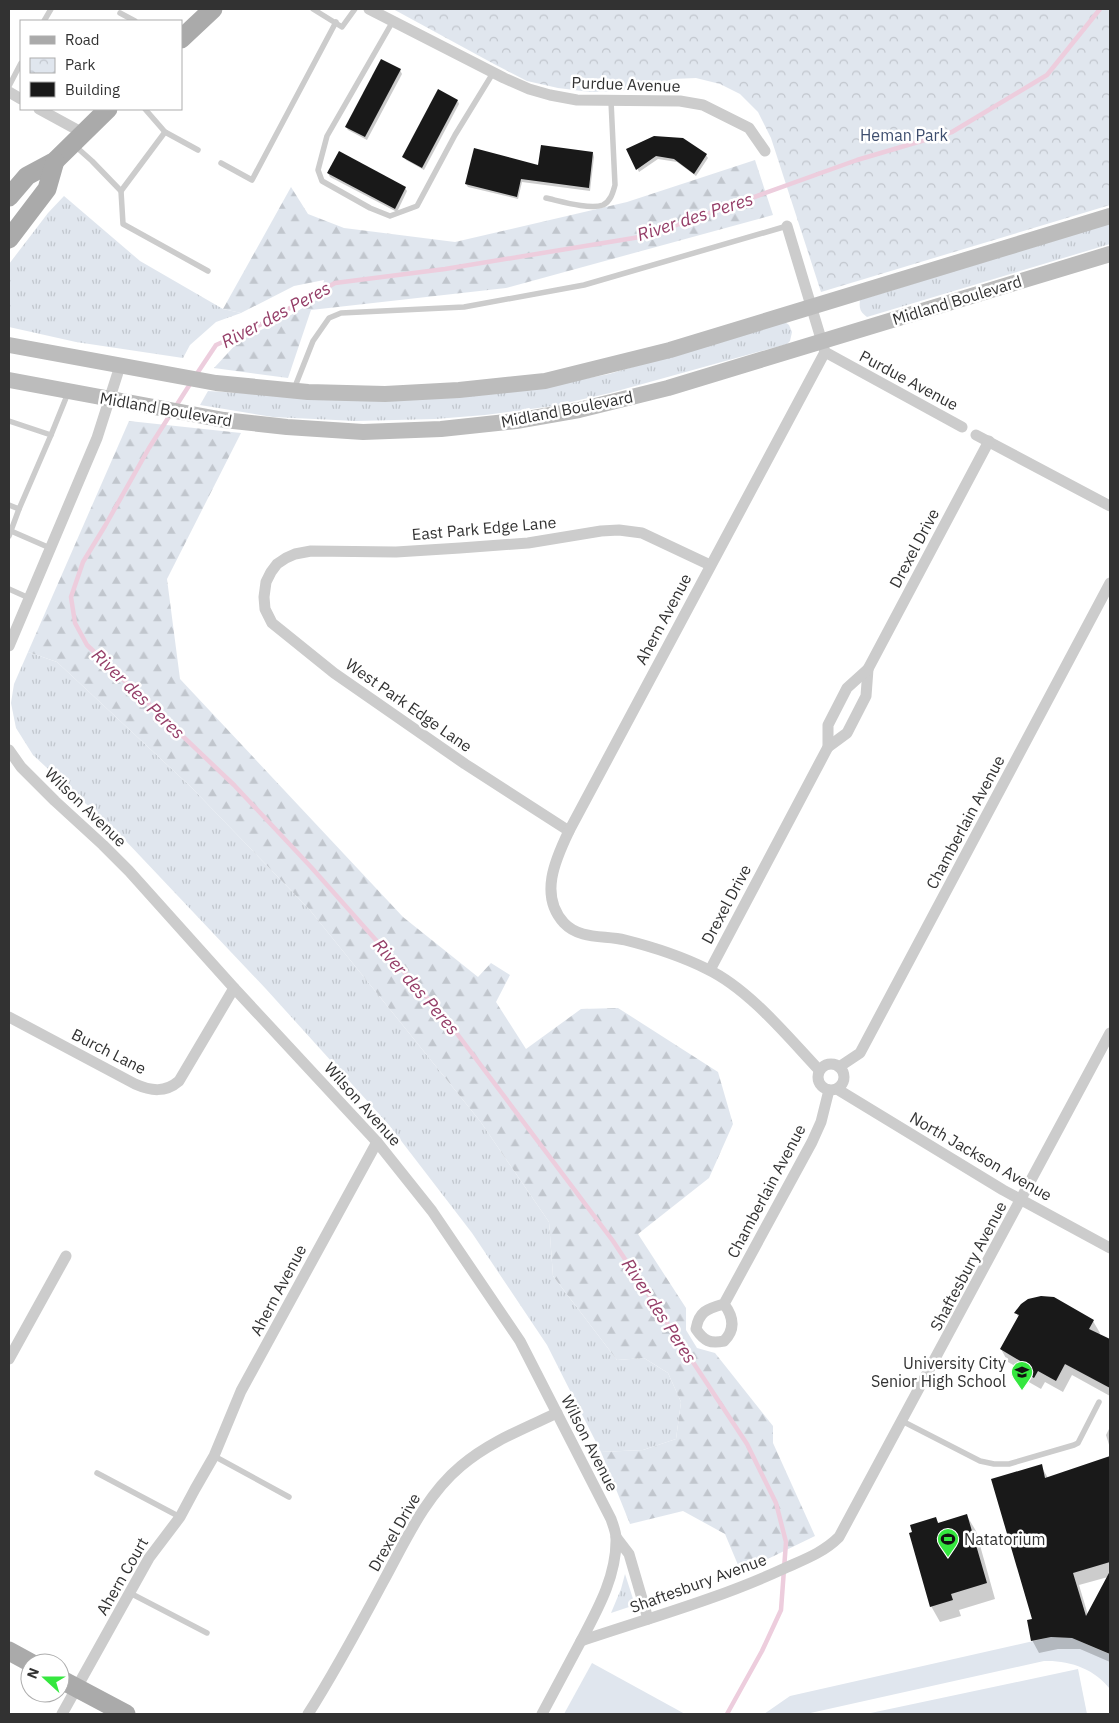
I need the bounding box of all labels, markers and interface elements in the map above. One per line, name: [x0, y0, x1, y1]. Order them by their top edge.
legend: [20, 20, 182, 110]
text: Road: [65, 30, 100, 49]
text: Park: [65, 55, 95, 74]
street label: Purdue Avenue: [571, 72, 681, 96]
text: Building: [65, 80, 120, 99]
park label: Heman Park: [860, 125, 948, 145]
water label: River des Peres: [634, 187, 756, 246]
street label: Midland Boulevard: [890, 271, 1024, 329]
water label: River des Peres: [217, 276, 334, 353]
street label: Purdue Avenue: [856, 346, 962, 414]
street label: Midland Boulevard: [499, 386, 635, 432]
street label: Midland Boulevard: [98, 388, 234, 430]
street label: Drexel Drive: [885, 505, 943, 591]
street label: East Park Edge Lane: [411, 512, 557, 544]
street label: Ahern Avenue: [631, 570, 695, 668]
water label: River des Peres: [87, 643, 190, 744]
street label: West Park Edge Lane: [342, 654, 476, 756]
street label: Chamberlain Avenue: [921, 751, 1009, 892]
street label: Wilson Avenue: [41, 763, 131, 851]
street label: Drexel Drive: [697, 861, 755, 947]
water label: River des Peres: [368, 934, 465, 1040]
street label: Burch Lane: [69, 1024, 150, 1078]
street label: Wilson Avenue: [320, 1058, 406, 1150]
street label: North Jackson Avenue: [906, 1107, 1056, 1205]
street label: Chamberlain Avenue: [722, 1120, 810, 1261]
street label: Shaftesbury Avenue: [925, 1198, 1011, 1334]
street label: Ahern Avenue: [246, 1241, 310, 1339]
water label: River des Peres: [617, 1254, 702, 1368]
place label: University City Senior High School: [871, 1353, 1006, 1391]
school or university icon: University City Senior High School: [1010, 1360, 1034, 1391]
street label: Wilson Avenue: [557, 1391, 623, 1495]
street label: Drexel Drive: [364, 1489, 425, 1575]
sports icon: Natatorium: [936, 1527, 960, 1558]
place label: Natatorium: [964, 1529, 1045, 1549]
street label: Ahern Court: [92, 1534, 152, 1618]
street label: Shaftesbury Avenue: [627, 1549, 769, 1617]
north arrow: [20, 1653, 70, 1703]
text: N: [23, 1665, 43, 1681]

